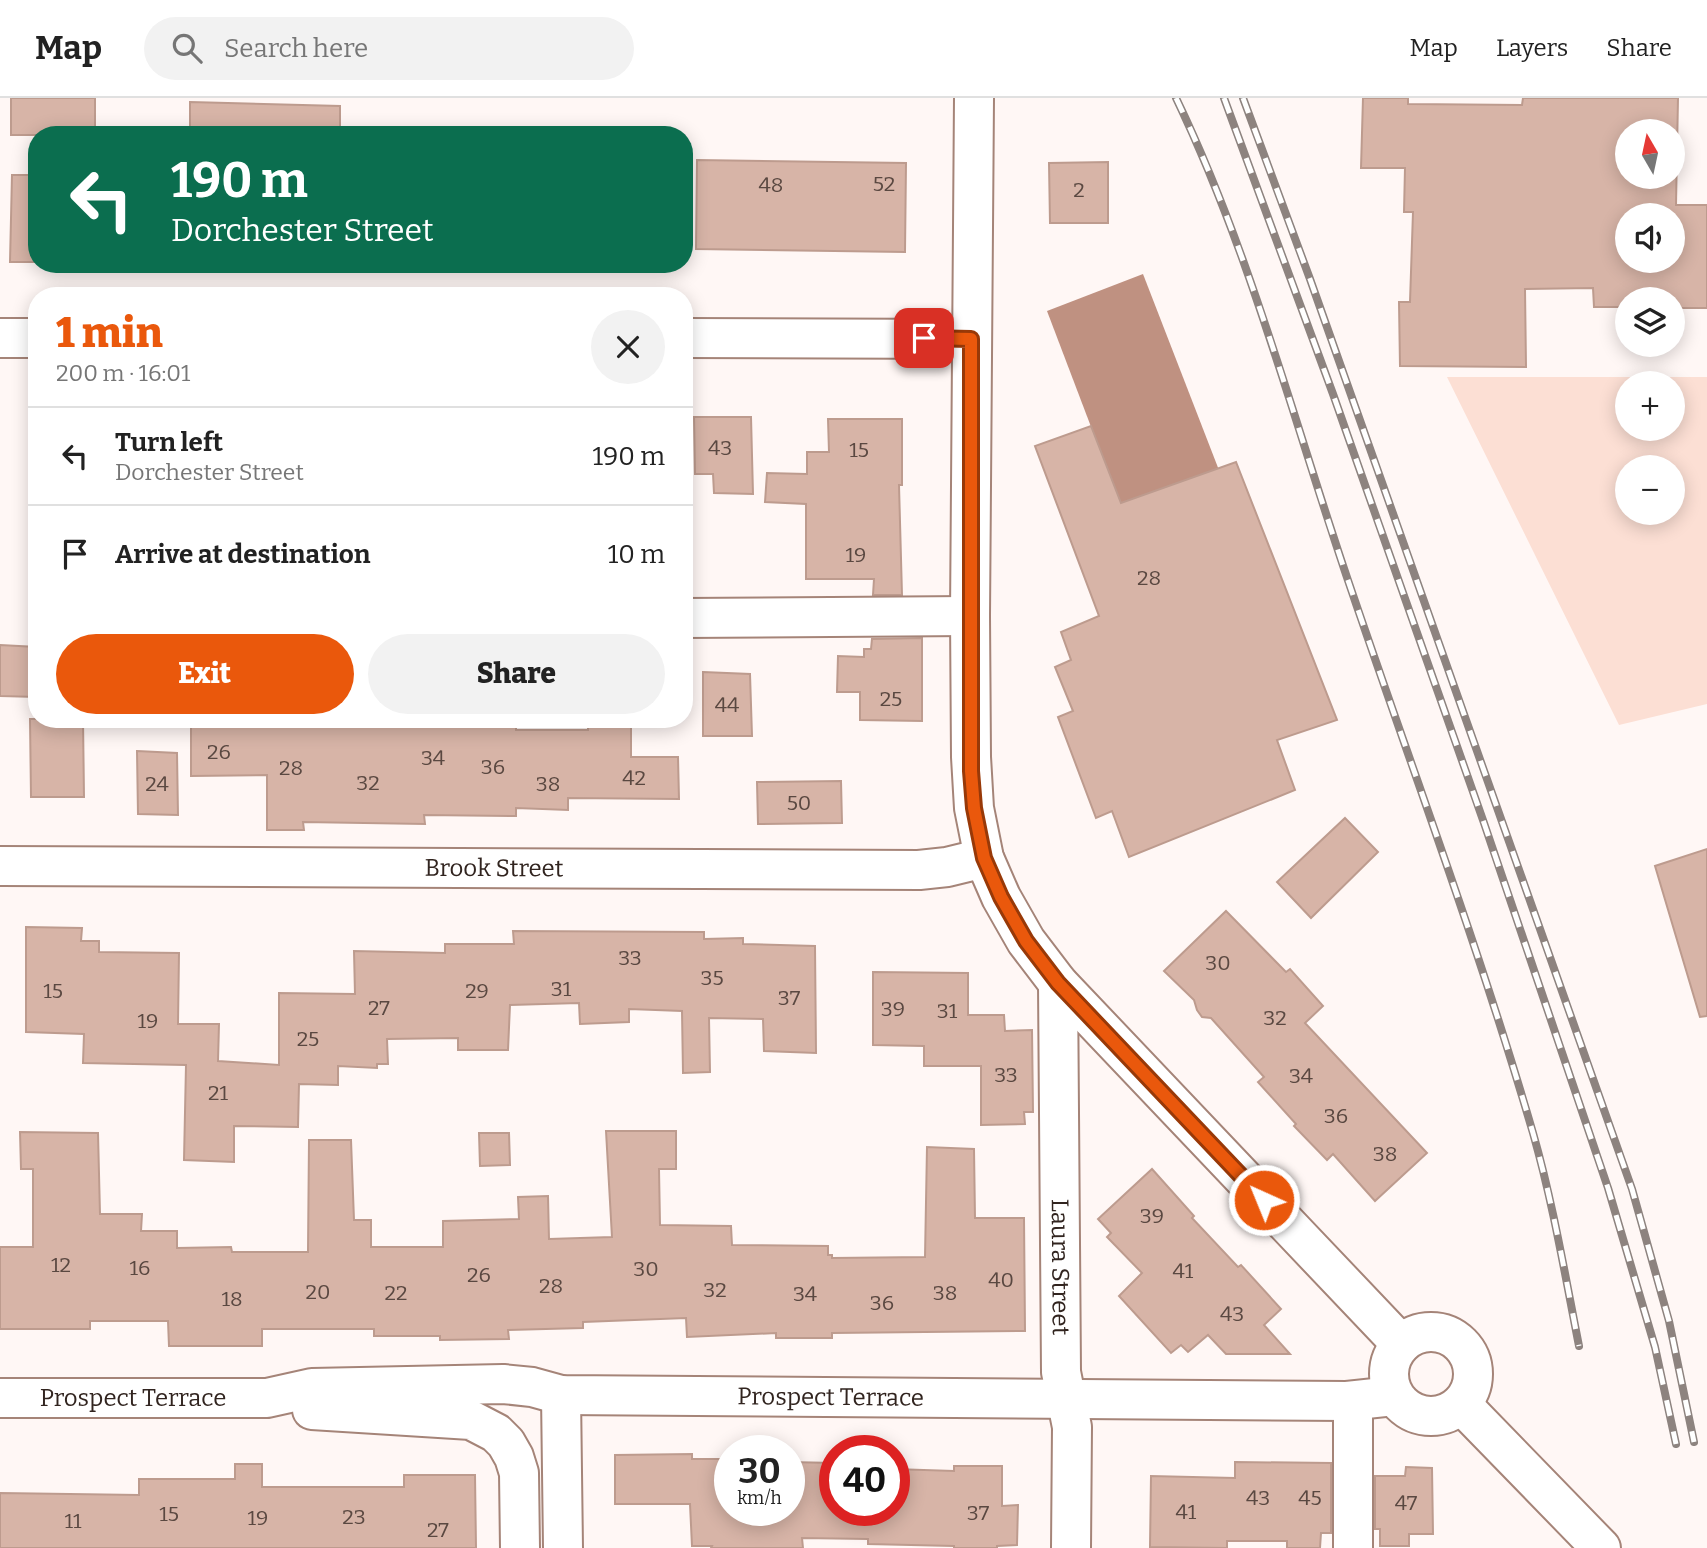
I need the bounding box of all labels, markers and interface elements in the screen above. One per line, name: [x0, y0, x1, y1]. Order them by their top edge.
search box: [144, 17, 634, 80]
text: Map: [35, 28, 102, 68]
icon: search: [168, 29, 206, 67]
text: Search here: [224, 33, 368, 64]
text: Map: [1410, 34, 1458, 62]
text: Layers: [1496, 34, 1568, 62]
text: Share: [1606, 34, 1672, 62]
north arrow: [1615, 119, 1685, 189]
map controls: [1615, 119, 1685, 525]
text: 190 m: [171, 151, 308, 210]
icon: left: [56, 154, 147, 245]
house number: 52: [873, 171, 895, 197]
house number: 48: [759, 172, 783, 198]
house number: 2: [1073, 177, 1085, 203]
button: sound: [1615, 203, 1685, 273]
text: Dorchester Street: [171, 211, 434, 249]
button: layers: [1615, 287, 1685, 357]
text: 1 min: [56, 308, 163, 358]
pin: [894, 308, 954, 368]
button: close: [591, 310, 665, 384]
icon: arrive: [905, 319, 943, 357]
text: 200 m · 16:01: [56, 359, 190, 387]
button: +: [1615, 371, 1685, 441]
text: Turn left: [115, 427, 223, 458]
house number: 43: [708, 435, 732, 461]
icon: left: [56, 437, 94, 475]
house number: 15: [849, 437, 869, 463]
text: 190 m: [593, 441, 665, 472]
button: −: [1615, 455, 1685, 525]
text: Dorchester Street: [115, 458, 304, 486]
icon: arrive: [56, 535, 94, 573]
text: Arrive at destination: [115, 539, 370, 570]
text: 10 m: [608, 539, 665, 570]
house number: 19: [846, 542, 866, 568]
house number: 28: [1137, 565, 1161, 591]
button: Exit: [56, 634, 354, 714]
button: Share: [368, 634, 665, 714]
house number: 25: [880, 686, 902, 712]
house number: 44: [715, 692, 739, 718]
house number: 26: [207, 739, 231, 765]
house number: 34: [421, 745, 445, 771]
house number: 36: [481, 754, 505, 780]
house number: 28: [279, 755, 303, 781]
house number: 42: [622, 765, 646, 791]
house number: 32: [356, 770, 380, 796]
house number: 24: [145, 771, 169, 797]
house number: 38: [536, 771, 560, 797]
house number: 50: [787, 790, 811, 816]
street label: Brook Street: [424, 854, 564, 882]
house number: 33: [618, 945, 642, 971]
house number: 30: [1205, 950, 1231, 976]
house number: 35: [700, 965, 724, 991]
house number: 31: [551, 976, 572, 1002]
house number: 15: [43, 978, 63, 1004]
house number: 29: [465, 978, 489, 1004]
house number: 37: [778, 985, 801, 1011]
house number: 27: [368, 995, 390, 1021]
house number: 39: [881, 996, 905, 1022]
house number: 31: [937, 998, 958, 1024]
house number: 32: [1263, 1005, 1287, 1031]
house number: 19: [138, 1008, 158, 1034]
house number: 25: [297, 1026, 319, 1052]
house number: 33: [994, 1062, 1018, 1088]
house number: 34: [1289, 1063, 1313, 1089]
house number: 21: [208, 1080, 228, 1106]
house number: 36: [1324, 1103, 1348, 1129]
house number: 38: [1373, 1141, 1397, 1167]
position arrow: [1227, 1163, 1301, 1237]
street label: Laura Street: [1046, 1199, 1075, 1336]
house number: 39: [1140, 1203, 1164, 1229]
house number: 12: [51, 1252, 71, 1278]
house number: 16: [130, 1255, 150, 1281]
house number: 30: [633, 1256, 659, 1282]
house number: 41: [1173, 1258, 1194, 1284]
house number: 26: [467, 1262, 491, 1288]
house number: 40: [988, 1267, 1014, 1293]
house number: 28: [539, 1273, 563, 1299]
house number: 32: [703, 1277, 727, 1303]
house number: 20: [306, 1279, 330, 1305]
house number: 22: [385, 1280, 407, 1306]
house number: 38: [933, 1280, 957, 1306]
house number: 34: [793, 1281, 817, 1307]
house number: 18: [221, 1286, 243, 1312]
house number: 36: [870, 1290, 894, 1316]
house number: 43: [1220, 1301, 1244, 1327]
street label: Prospect Terrace: [737, 1382, 924, 1412]
street label: Prospect Terrace: [40, 1384, 226, 1412]
speed limit sign: 40: [819, 1435, 910, 1526]
text: 30: [738, 1450, 781, 1492]
house number: 43: [1246, 1485, 1270, 1511]
house number: 45: [1298, 1485, 1322, 1511]
text: km/h: [737, 1487, 782, 1509]
house number: 47: [1395, 1490, 1418, 1516]
house number: 41: [1176, 1499, 1197, 1525]
house number: 37: [967, 1500, 990, 1526]
house number: 15: [159, 1501, 179, 1527]
house number: 23: [342, 1504, 366, 1530]
house number: 19: [248, 1505, 268, 1531]
house number: 11: [64, 1508, 82, 1534]
house number: 27: [427, 1517, 449, 1543]

